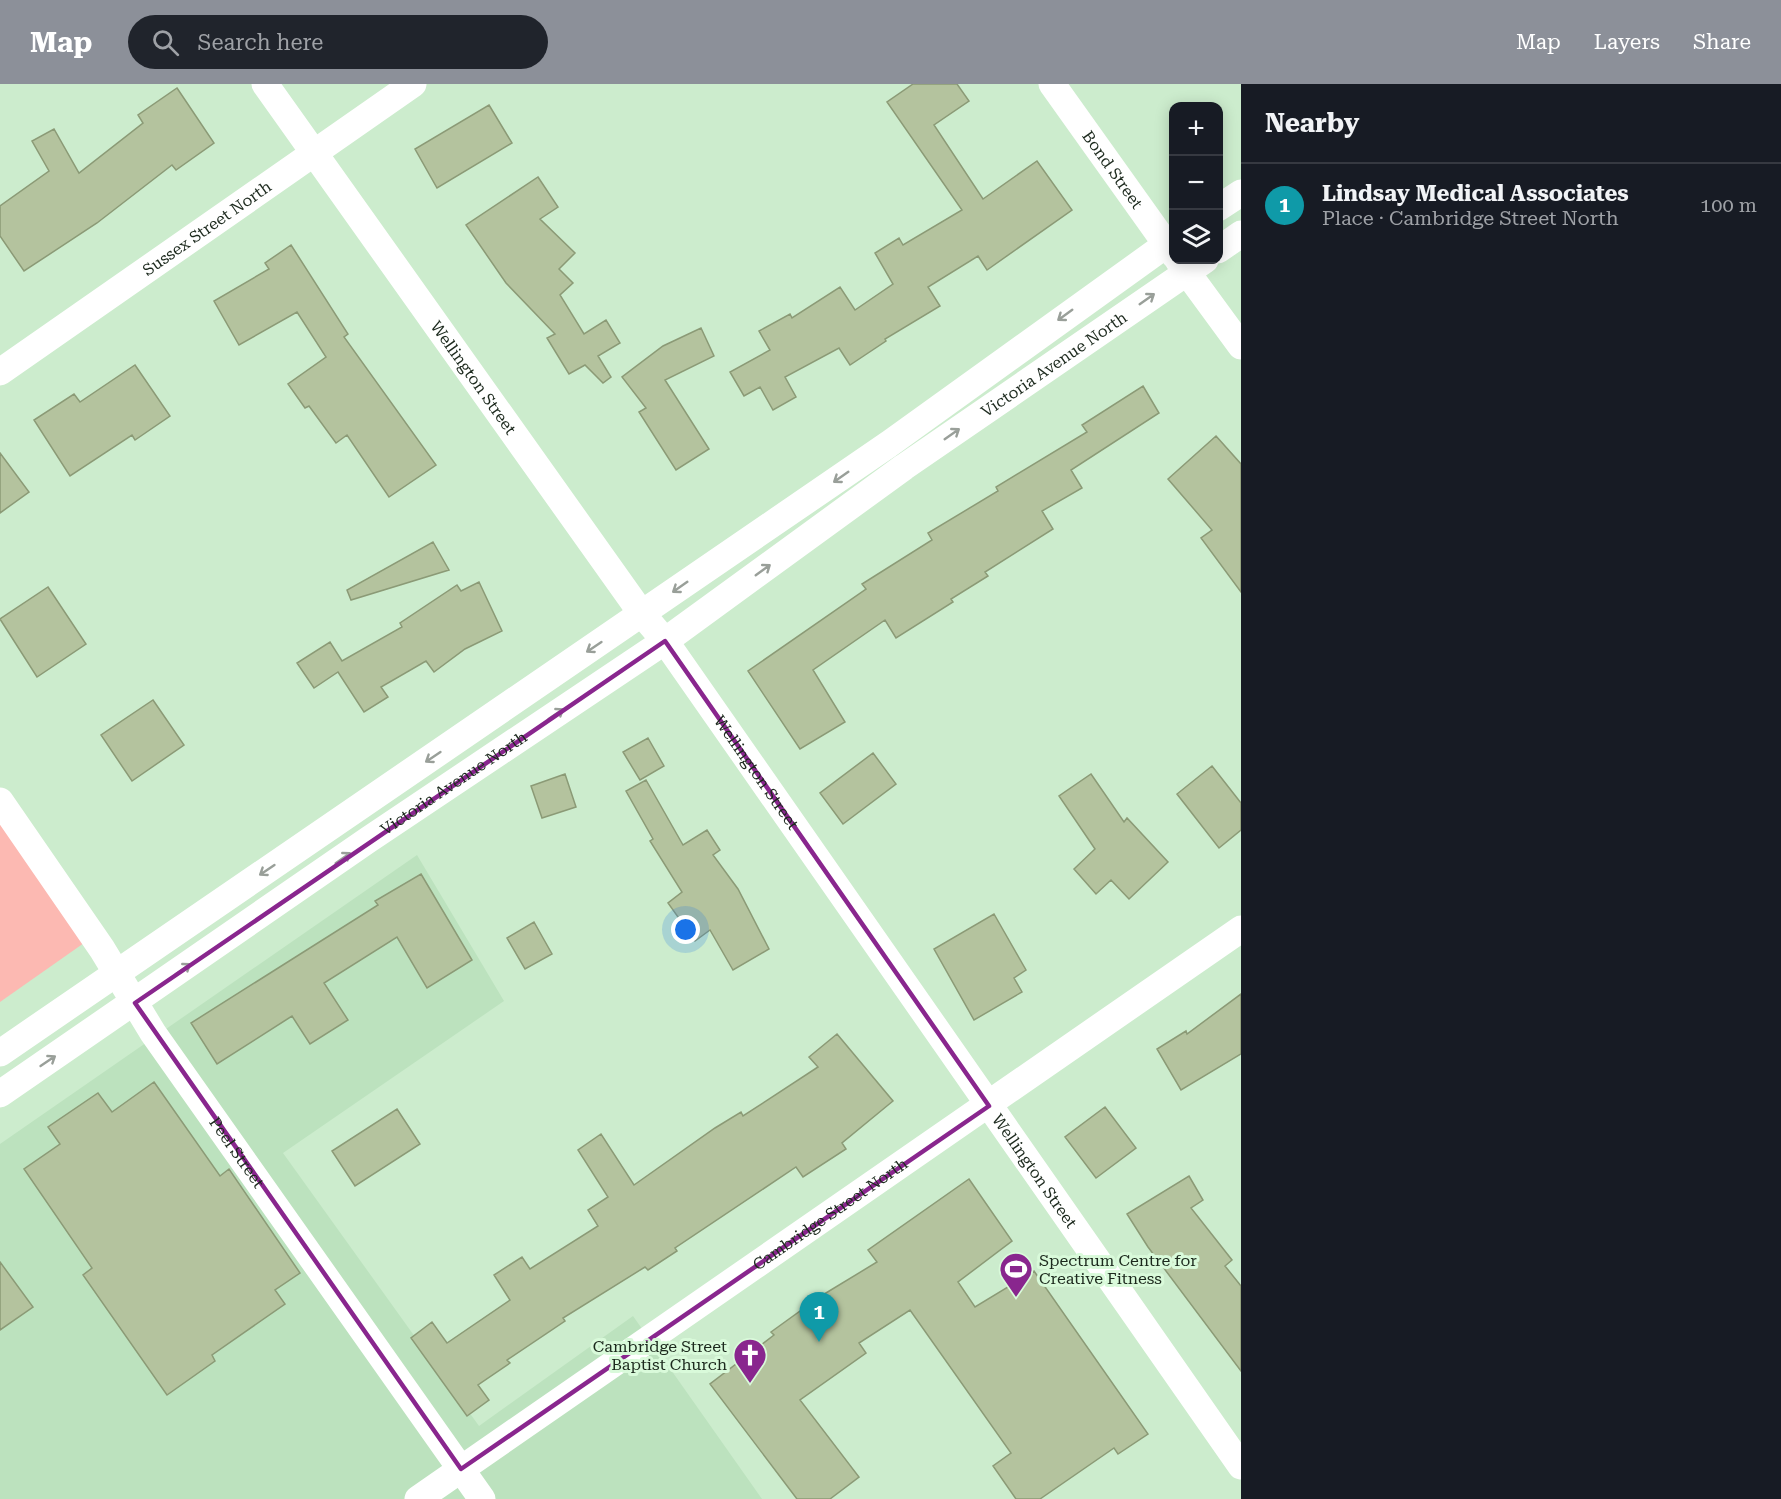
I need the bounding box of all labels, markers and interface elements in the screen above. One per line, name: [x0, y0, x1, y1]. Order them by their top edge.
search box: [128, 15, 548, 69]
text: Map: [30, 26, 92, 59]
icon: search: [149, 26, 182, 59]
text: Search here: [197, 30, 323, 55]
text: Map: [1516, 30, 1561, 54]
text: Layers: [1594, 30, 1660, 54]
text: Share: [1693, 30, 1751, 54]
map controls: [1169, 102, 1223, 264]
button: +: [1169, 102, 1223, 156]
text: Nearby: [1265, 108, 1359, 138]
street label: Bond Street: [1078, 127, 1147, 212]
button: −: [1169, 156, 1223, 210]
street label: Sussex Street North: [139, 177, 275, 280]
text: Lindsay Medical Associates: [1322, 181, 1629, 206]
text: 1: [1279, 193, 1290, 217]
text: 100 m: [1700, 193, 1757, 217]
text: Place · Cambridge Street North: [1322, 206, 1619, 230]
button: layers: [1169, 210, 1223, 264]
one-way arrow: [1139, 293, 1155, 305]
street label: Victoria Avenue North: [978, 308, 1130, 421]
one-way arrow: [1058, 309, 1074, 321]
street label: Wellington Street: [426, 317, 520, 438]
one-way arrow: [944, 428, 960, 440]
one-way arrow: [833, 471, 850, 483]
one-way arrow: [755, 564, 771, 576]
one-way arrow: [673, 581, 689, 593]
one-way arrow: [586, 641, 602, 653]
one-way arrow: [547, 708, 564, 720]
street label: Wellington Street: [710, 712, 803, 833]
street label: Victoria Avenue North: [377, 727, 531, 839]
one-way arrow: [425, 751, 442, 763]
one-way arrow: [334, 851, 350, 864]
one-way arrow: [260, 864, 276, 876]
your location: [671, 915, 700, 944]
one-way arrow: [174, 963, 191, 975]
one-way arrow: [40, 1055, 57, 1068]
street label: Wellington Street: [988, 1110, 1081, 1232]
street label: Peel Street: [205, 1113, 268, 1192]
street label: Cambridge Street North: [749, 1154, 911, 1274]
sports icon: Spectrum Centre for Creative Fitness: [998, 1251, 1034, 1298]
place label: Spectrum Centre for Creative Fitness: [1039, 1251, 1197, 1288]
pin: 1: [800, 1292, 838, 1342]
place label: Cambridge Street Baptist Church: [593, 1337, 727, 1374]
church icon: Cambridge Street Baptist Church: [732, 1337, 768, 1384]

